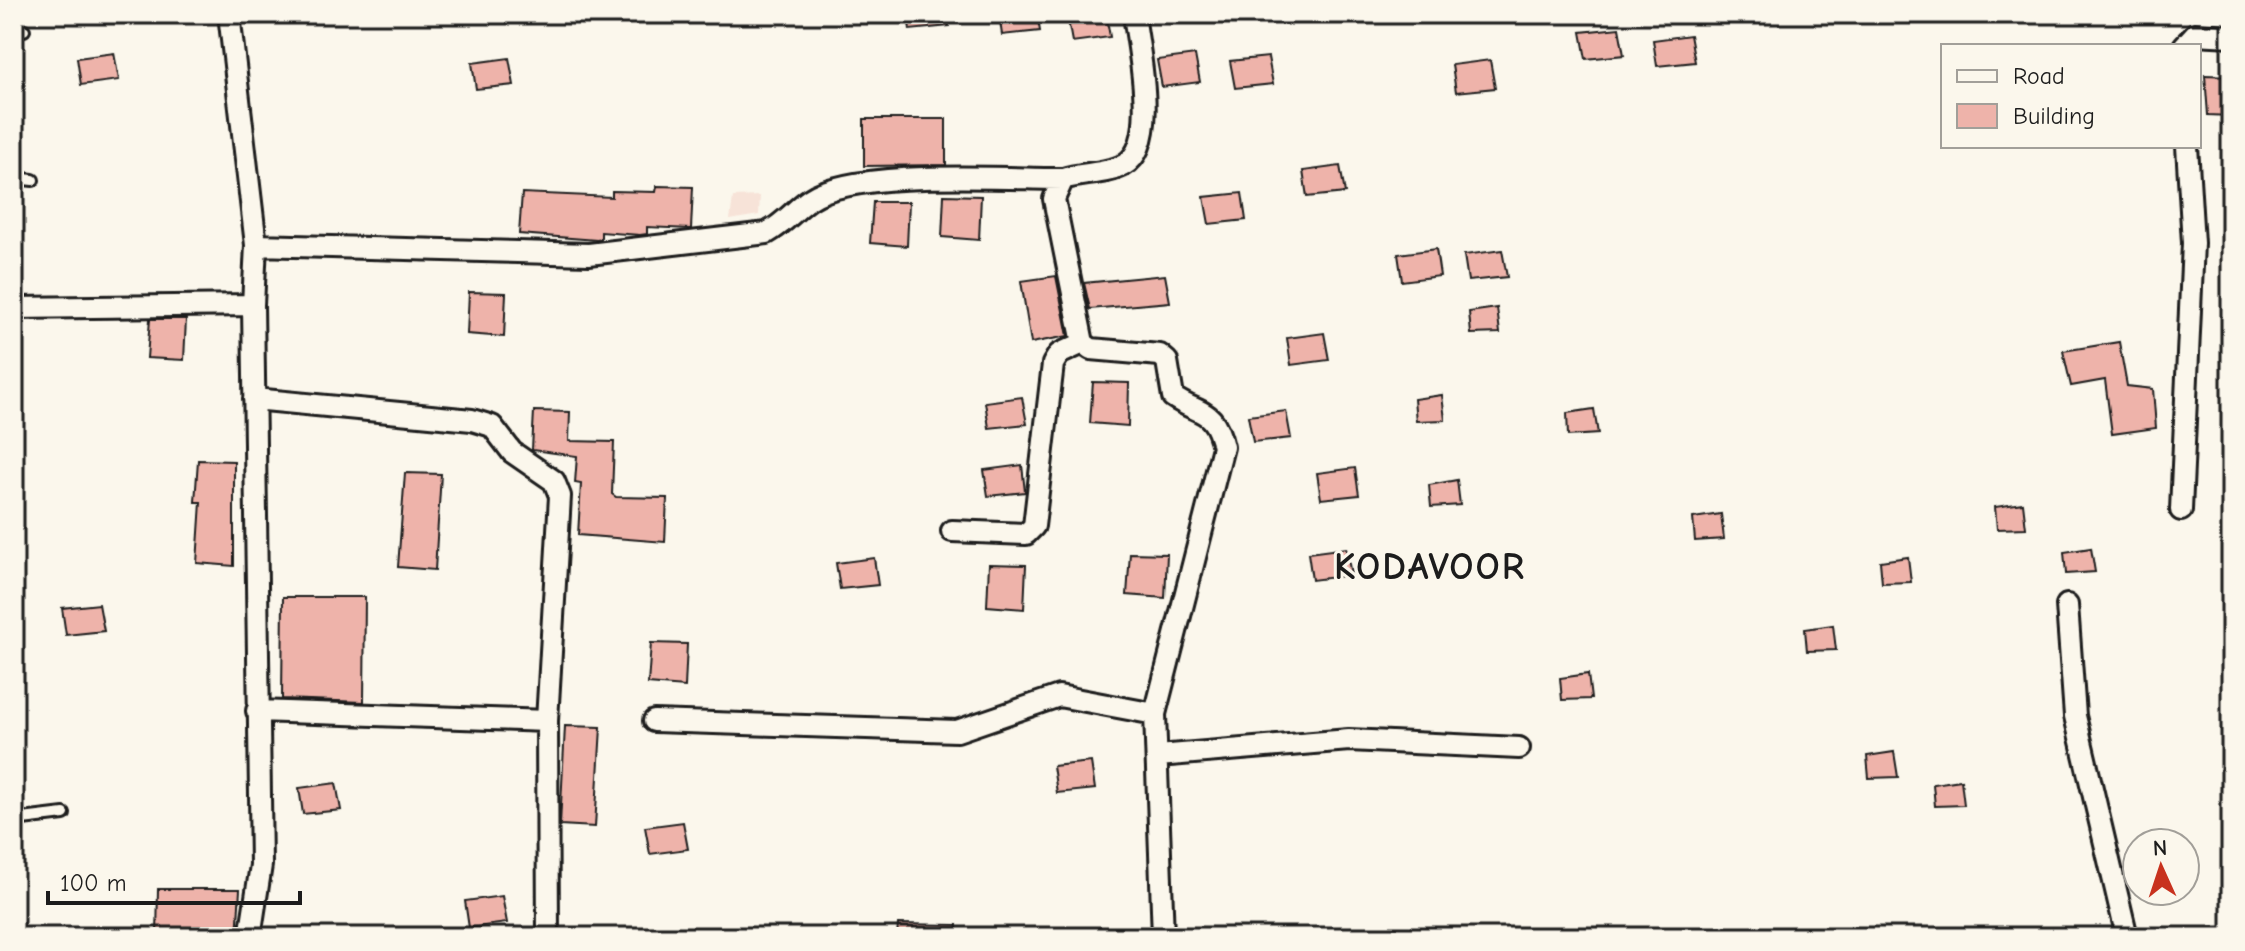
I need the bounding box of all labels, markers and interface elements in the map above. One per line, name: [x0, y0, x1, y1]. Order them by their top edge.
legend: [1941, 44, 2201, 148]
text: Road: [2013, 62, 2065, 90]
text: Building: [2013, 102, 2095, 130]
district label: KODAVOOR: [1334, 545, 1526, 589]
north arrow: [2121, 827, 2201, 907]
text: N: [2152, 835, 2168, 861]
scale bar: [48, 855, 300, 905]
text: 100 m: [60, 869, 127, 897]

